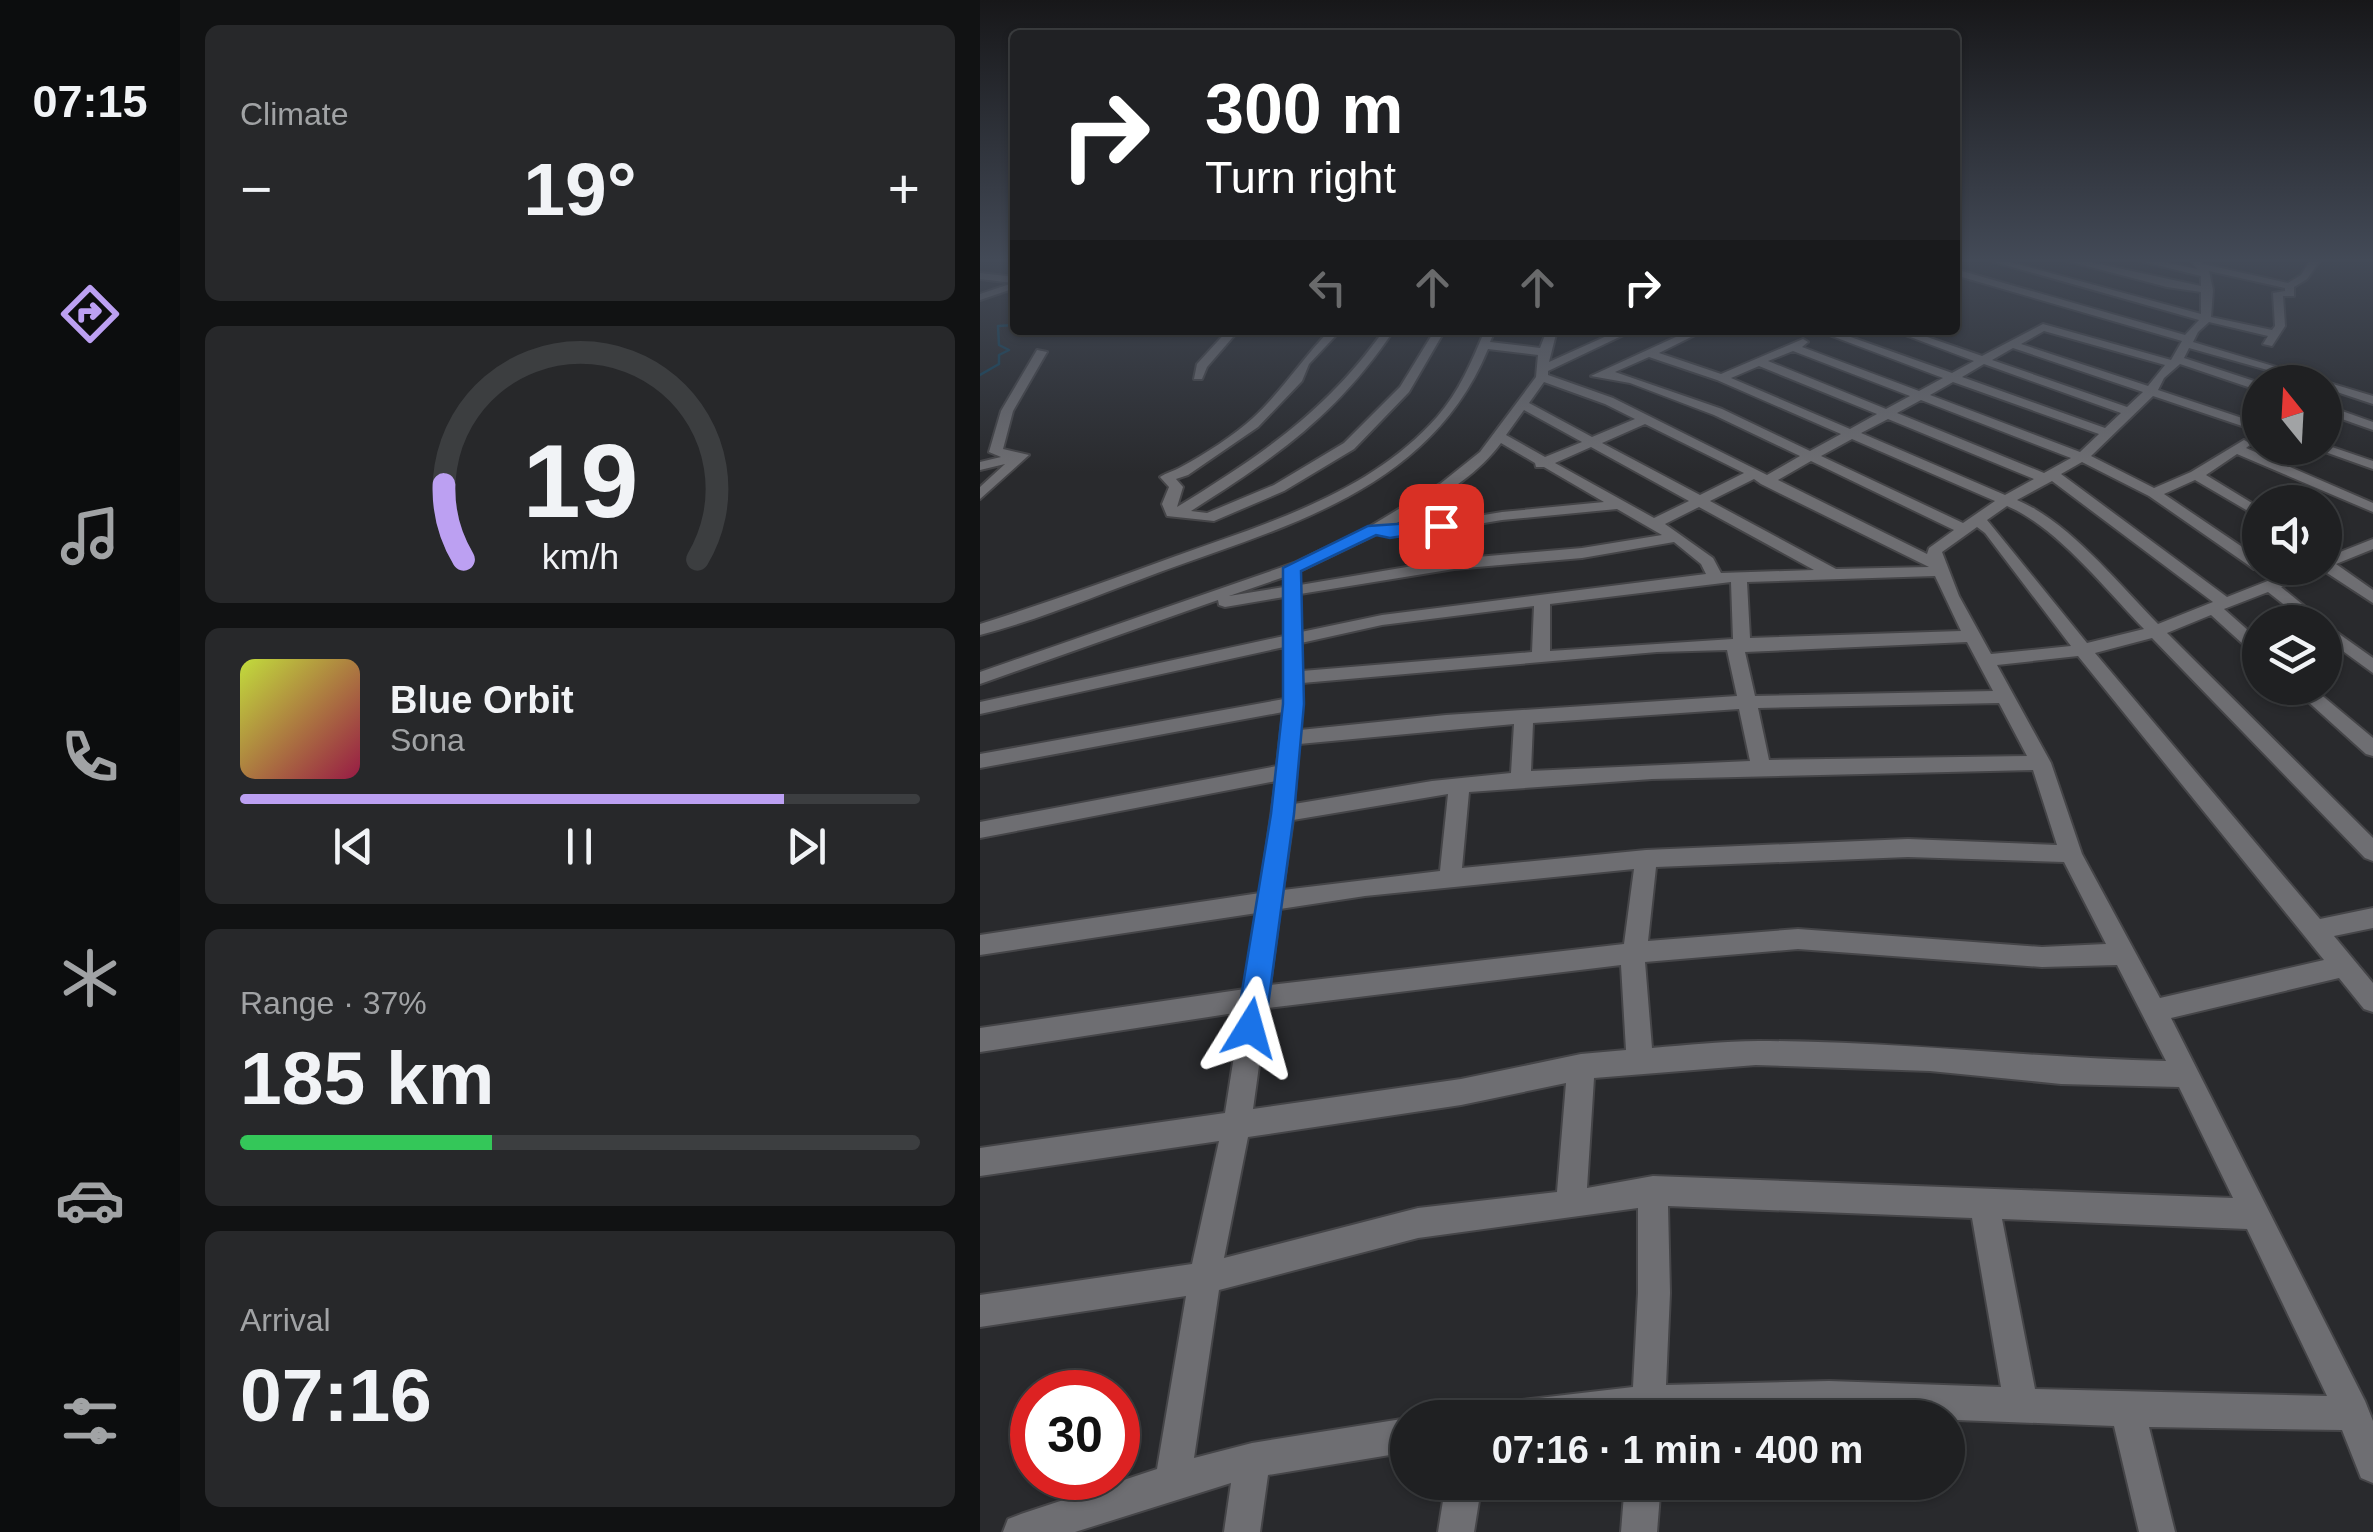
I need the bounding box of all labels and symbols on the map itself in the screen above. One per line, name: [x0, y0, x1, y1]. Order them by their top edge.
north arrow: [2242, 365, 2342, 465]
pin: [1399, 484, 1484, 569]
position arrow: [1198, 976, 1302, 1080]
speed limit sign: 30: [1010, 1370, 1140, 1500]

